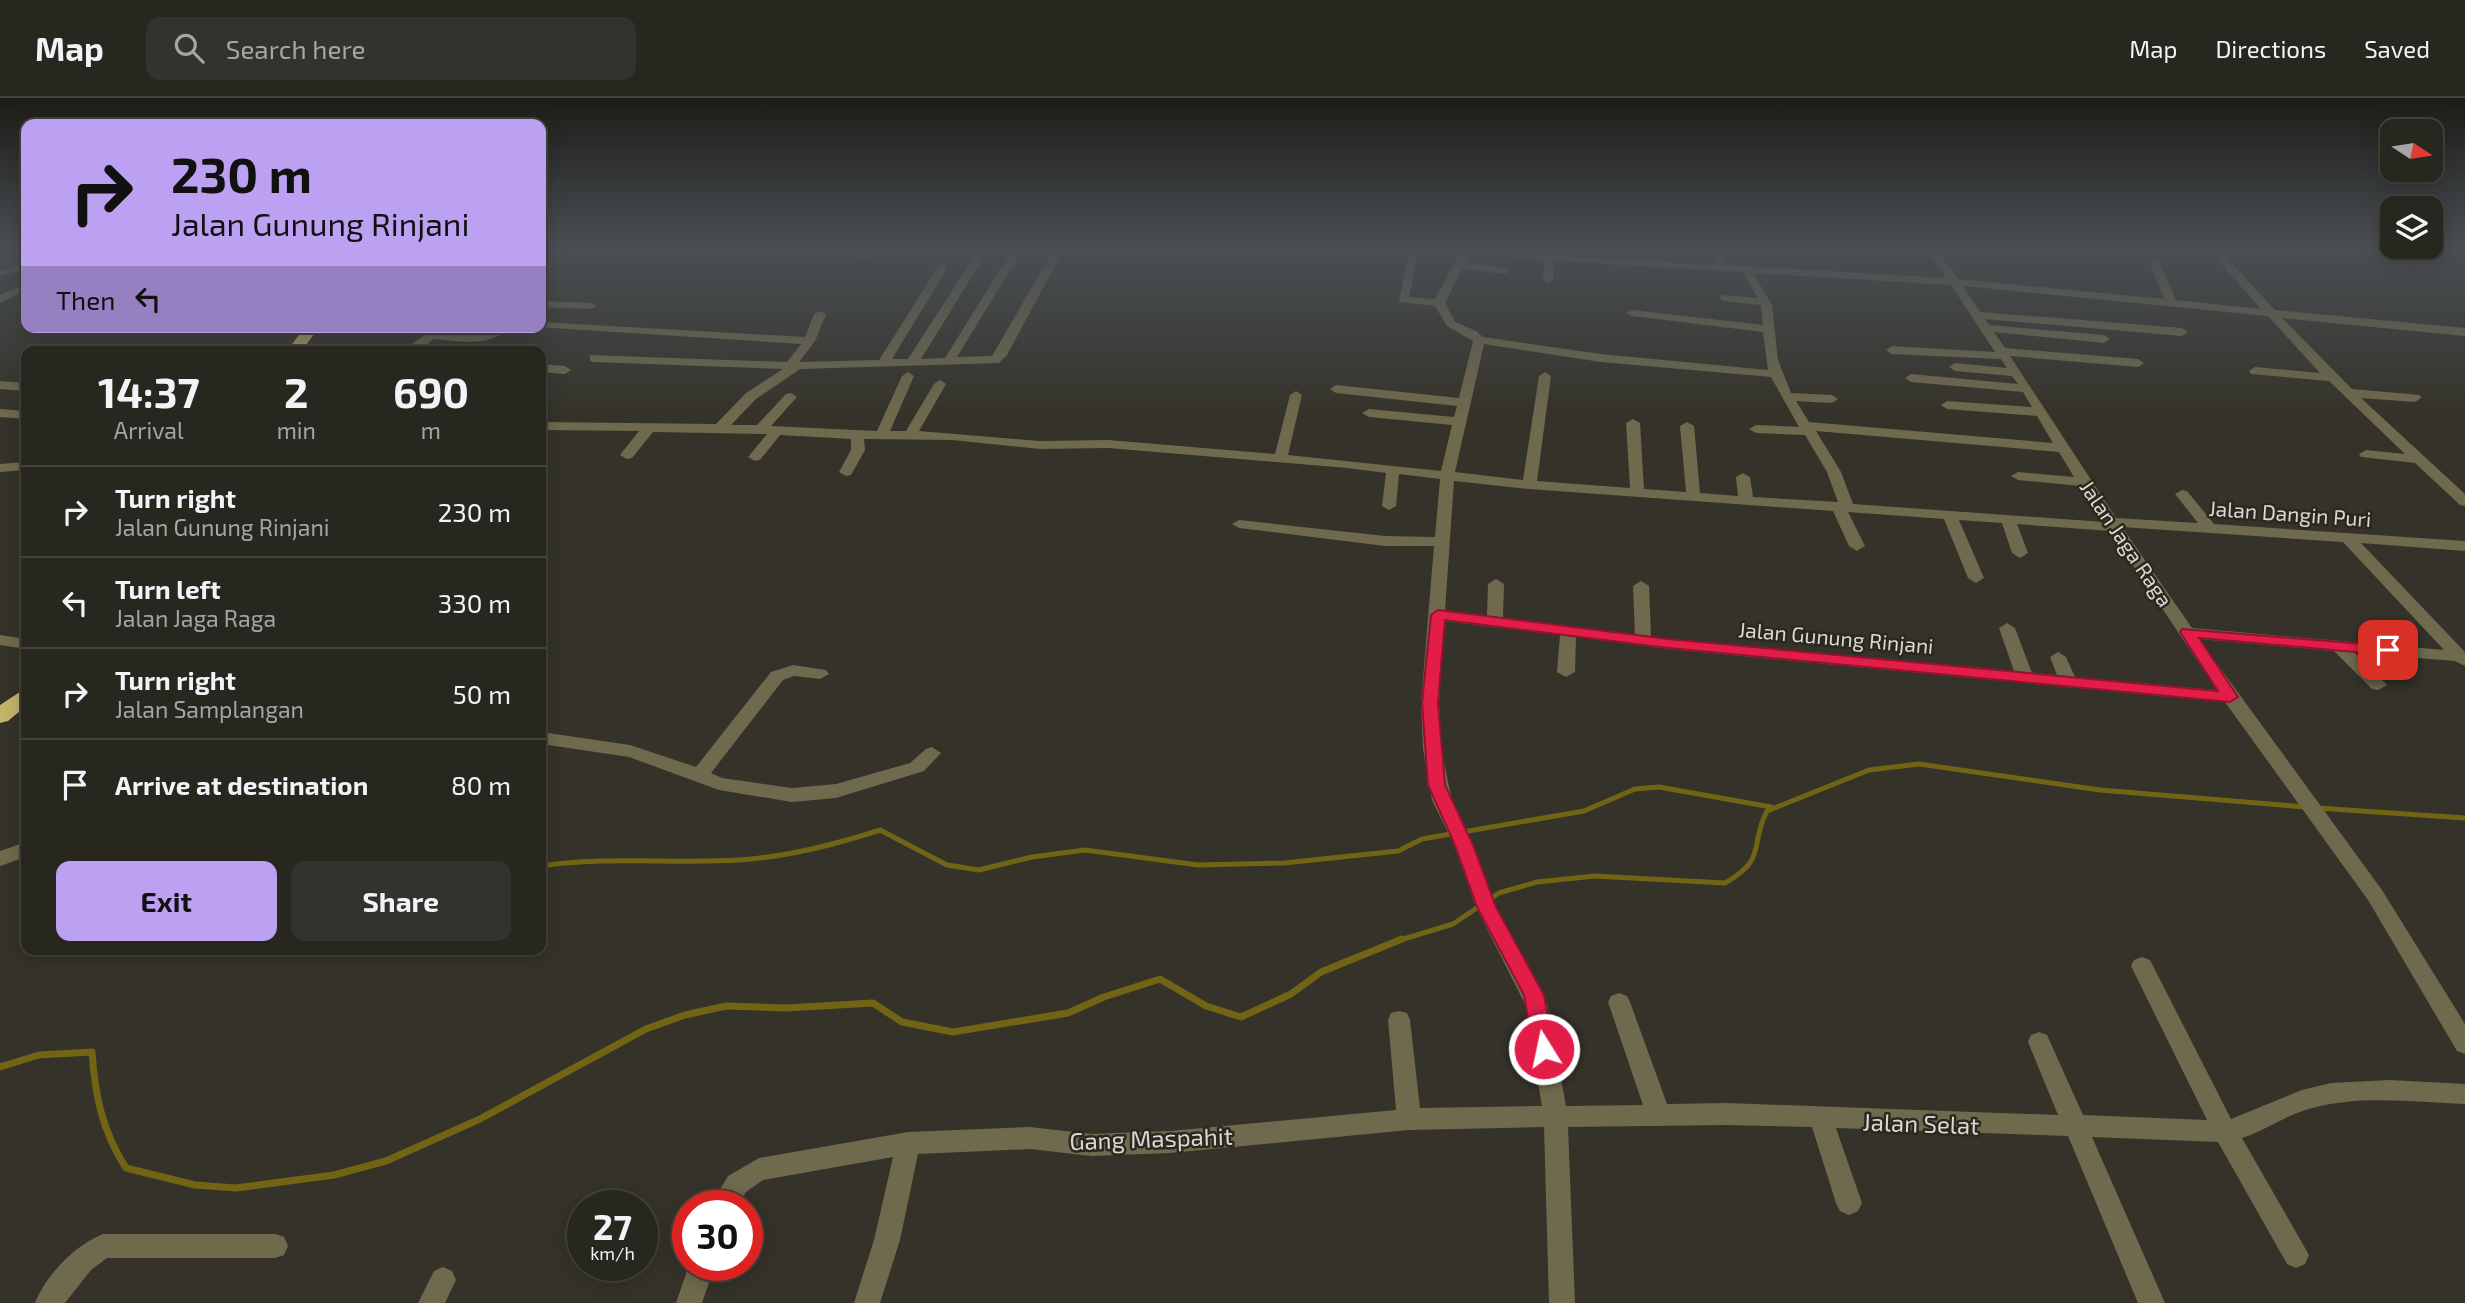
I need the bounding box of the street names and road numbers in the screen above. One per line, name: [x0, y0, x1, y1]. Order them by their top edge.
street label: Jalan Jaga Raga: [2076, 475, 2178, 611]
street label: Jalan Dangin Puri: [2208, 495, 2372, 531]
street label: Jalan Gunung Rinjani: [1737, 616, 1935, 659]
street label: Jalan Selat: [1862, 1106, 1980, 1140]
street label: Gang Maspahit: [1069, 1121, 1233, 1155]

